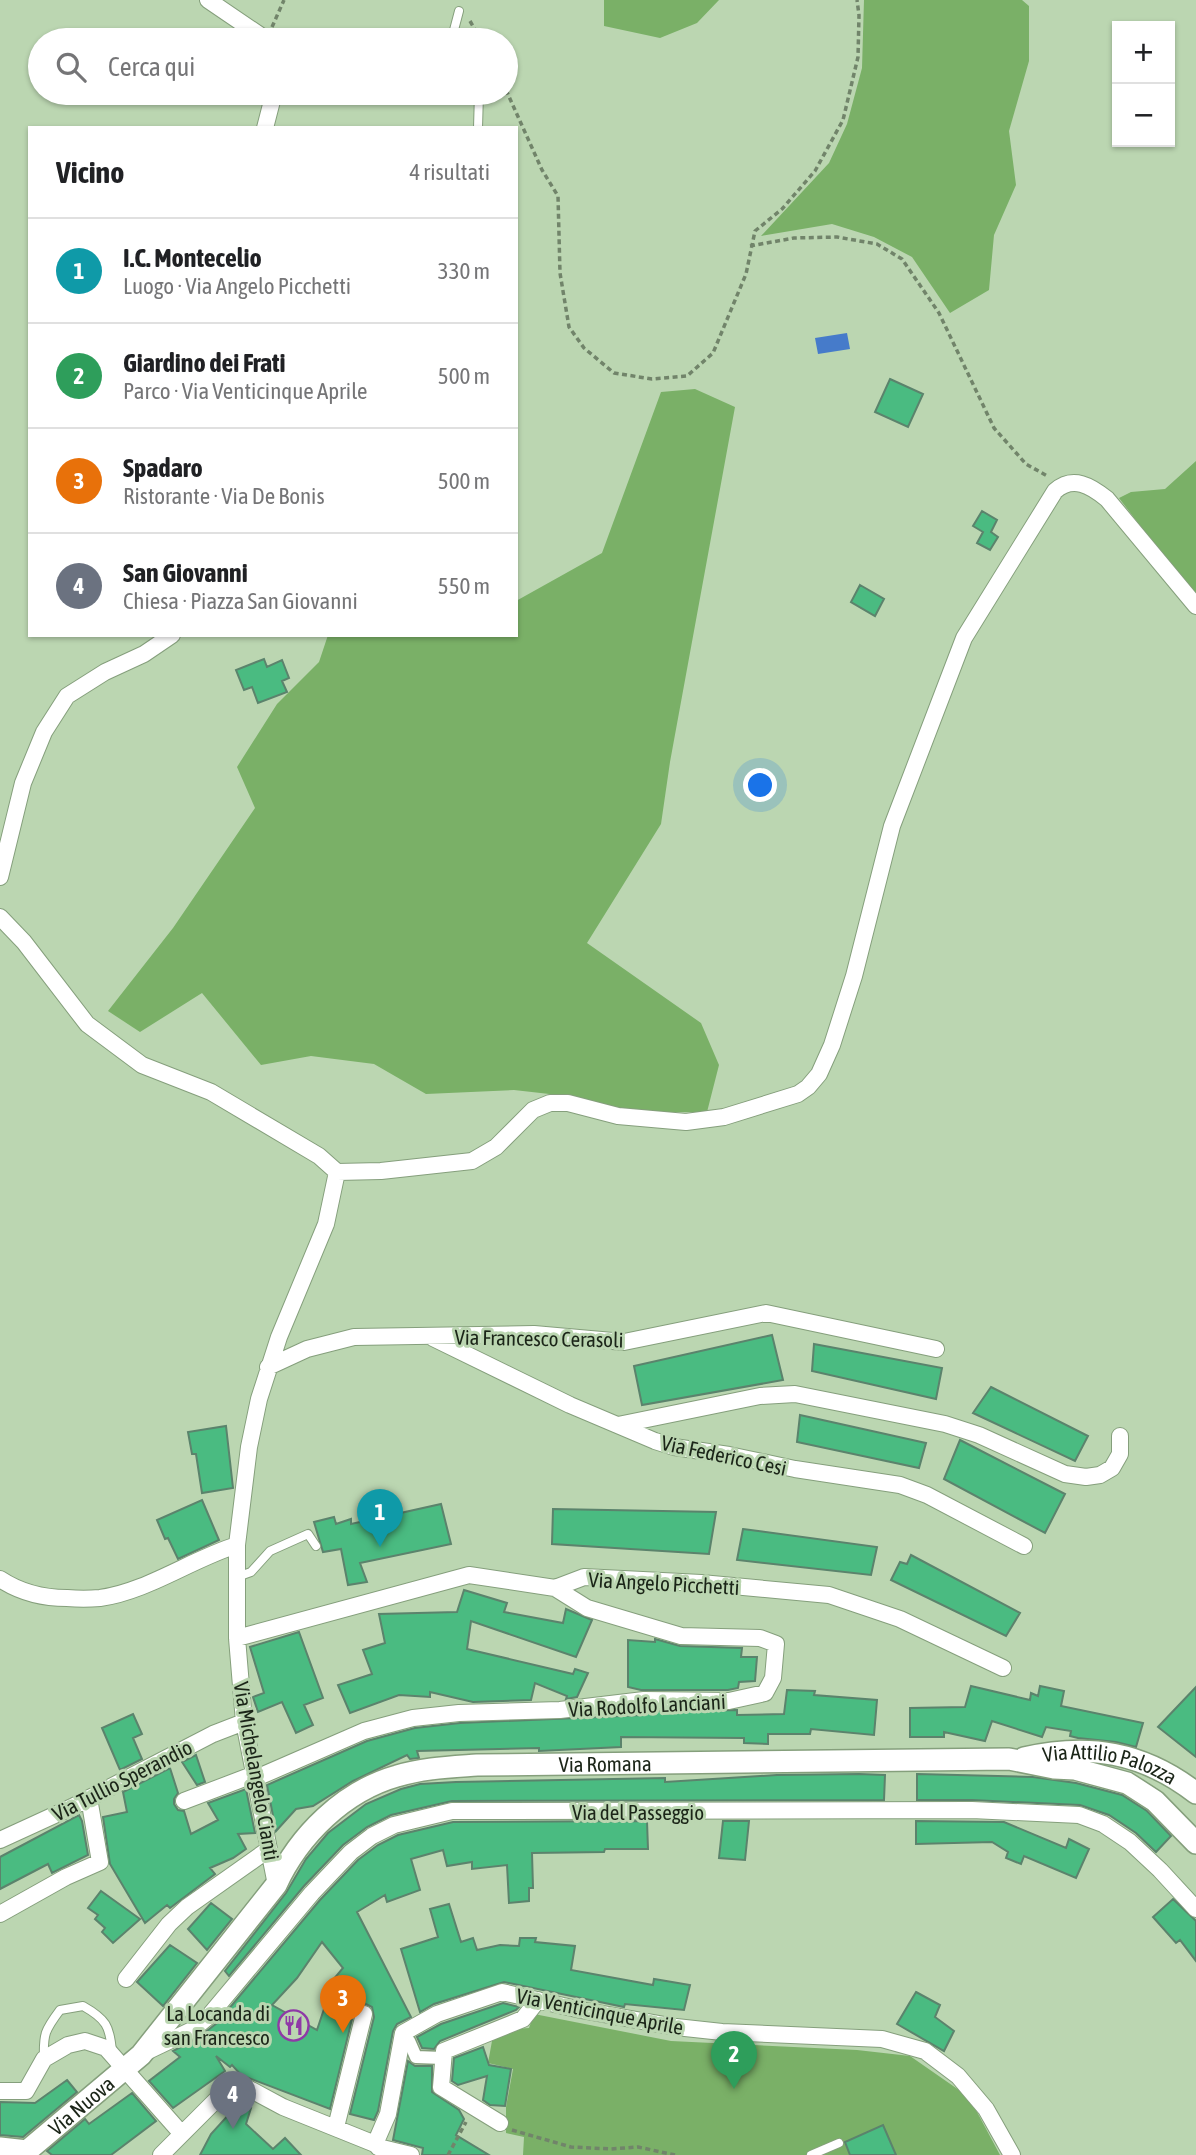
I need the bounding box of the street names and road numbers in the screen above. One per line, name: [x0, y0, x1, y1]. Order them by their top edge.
street label: Via Francesco Cerasoli: [454, 1325, 624, 1351]
street label: Via Federico Cesi: [659, 1430, 789, 1480]
street label: Via Angelo Picchetti: [588, 1567, 740, 1599]
street label: Via Michelangelo Cianti: [229, 1680, 285, 1862]
street label: Via Rodolfo Lanciani: [568, 1689, 726, 1721]
street label: Via Tullio Sperandio: [48, 1734, 196, 1826]
street label: Via Attilio Palozza: [1041, 1739, 1181, 1789]
street label: Via Romana: [558, 1751, 652, 1776]
street label: Via del Passeggio: [572, 1800, 704, 1824]
street label: Via Venticinque Aprile: [515, 1983, 685, 2039]
street label: Via Nuova: [44, 2071, 119, 2140]

